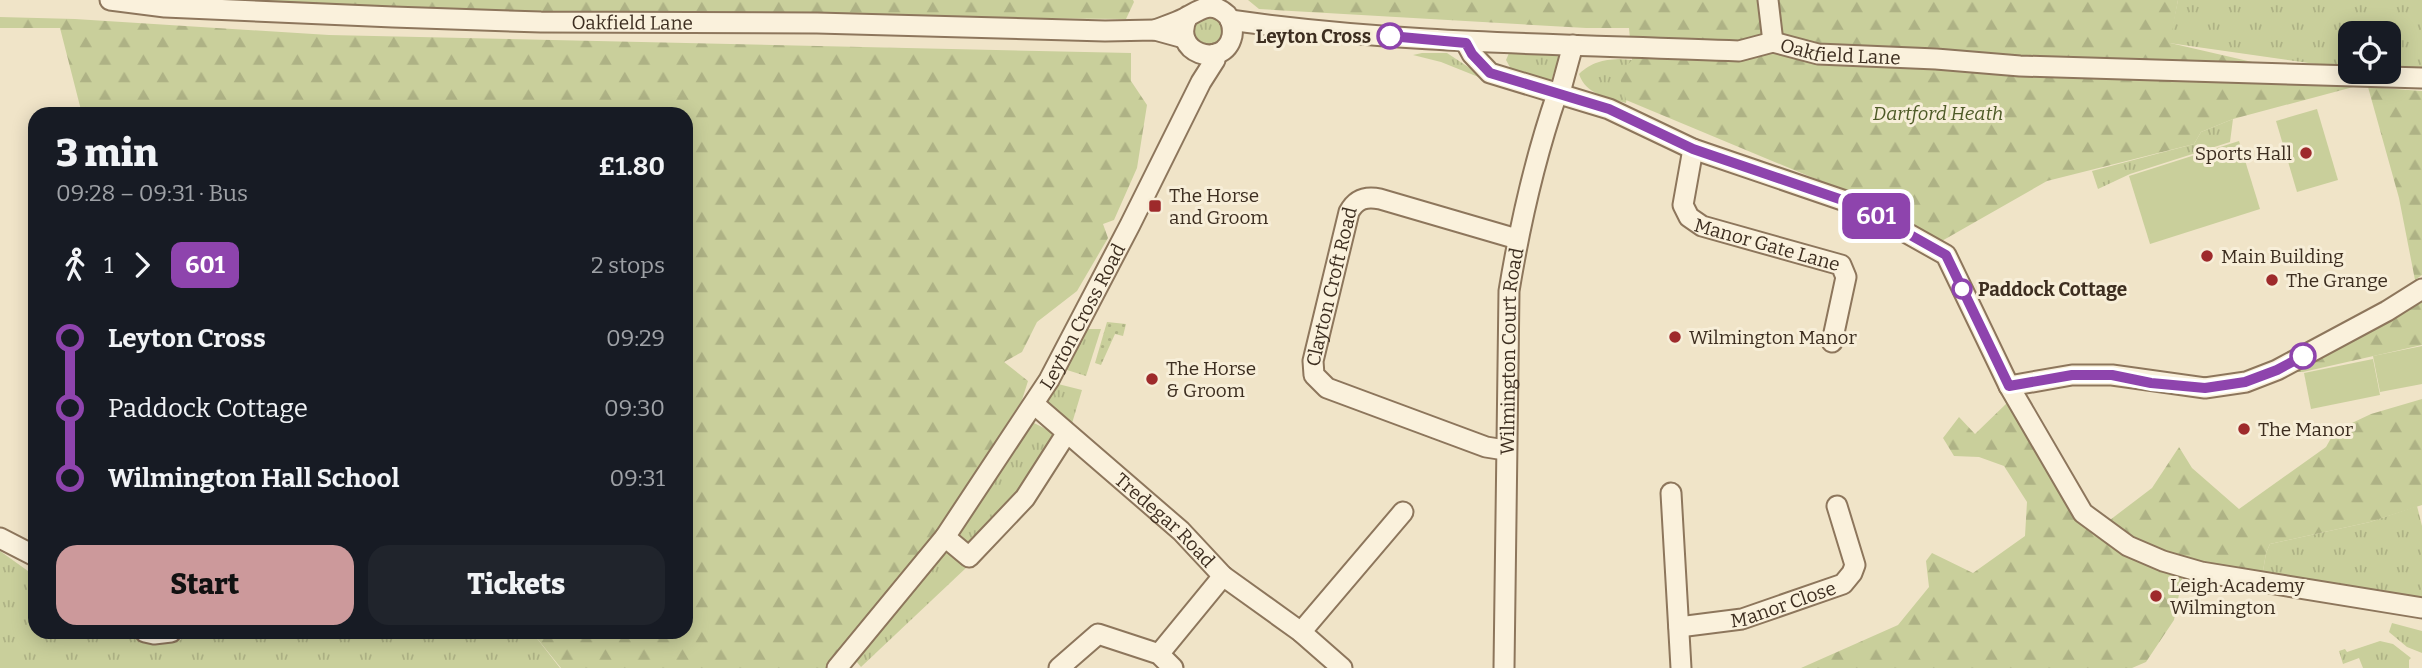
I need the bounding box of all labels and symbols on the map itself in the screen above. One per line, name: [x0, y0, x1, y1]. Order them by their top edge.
street label: Oakfield Lane: [572, 11, 693, 35]
marker: Leyton Cross: [1377, 23, 1403, 49]
place label: Leyton Cross: [1256, 25, 1371, 48]
street label: Oakfield Lane: [1778, 33, 1901, 69]
park label: Dartford Heath: [1873, 102, 2003, 125]
place label: Sports Hall: [2195, 142, 2292, 165]
marker: Sports Hall: [2298, 145, 2314, 161]
place label: The Horse and Groom: [1169, 184, 1268, 229]
line badge: 601: [1836, 193, 1916, 239]
marker: The Horse and Groom: [1147, 198, 1163, 214]
street label: Clayton Croft Road: [1301, 204, 1362, 369]
street label: Manor Gate Lane: [1692, 213, 1843, 276]
street label: Leyton Cross Road: [1035, 240, 1130, 394]
place label: Main Building: [2221, 245, 2344, 268]
street label: Wilmington Court Road: [1496, 246, 1528, 455]
marker: Main Building: [2199, 248, 2215, 264]
place label: The Grange: [2286, 269, 2388, 292]
marker: The Grange: [2264, 272, 2280, 288]
place label: Paddock Cottage: [1978, 278, 2127, 301]
marker: Paddock Cottage: [1952, 279, 1972, 299]
place label: Wilmington Manor: [1689, 326, 1857, 349]
marker: Wilmington Manor: [1667, 329, 1683, 345]
unlabelled marker: [2290, 343, 2316, 369]
place label: The Horse & Groom: [1166, 357, 1256, 402]
marker: The Horse & Groom: [1144, 371, 1160, 387]
place label: The Manor: [2258, 418, 2354, 441]
marker: The Manor: [2236, 421, 2252, 437]
street label: Tredegar Road: [1110, 468, 1220, 572]
place label: Leigh Academy Wilmington: [2170, 574, 2305, 619]
street label: Manor Close: [1729, 576, 1839, 632]
marker: Leigh Academy Wilmington: [2148, 588, 2164, 604]

